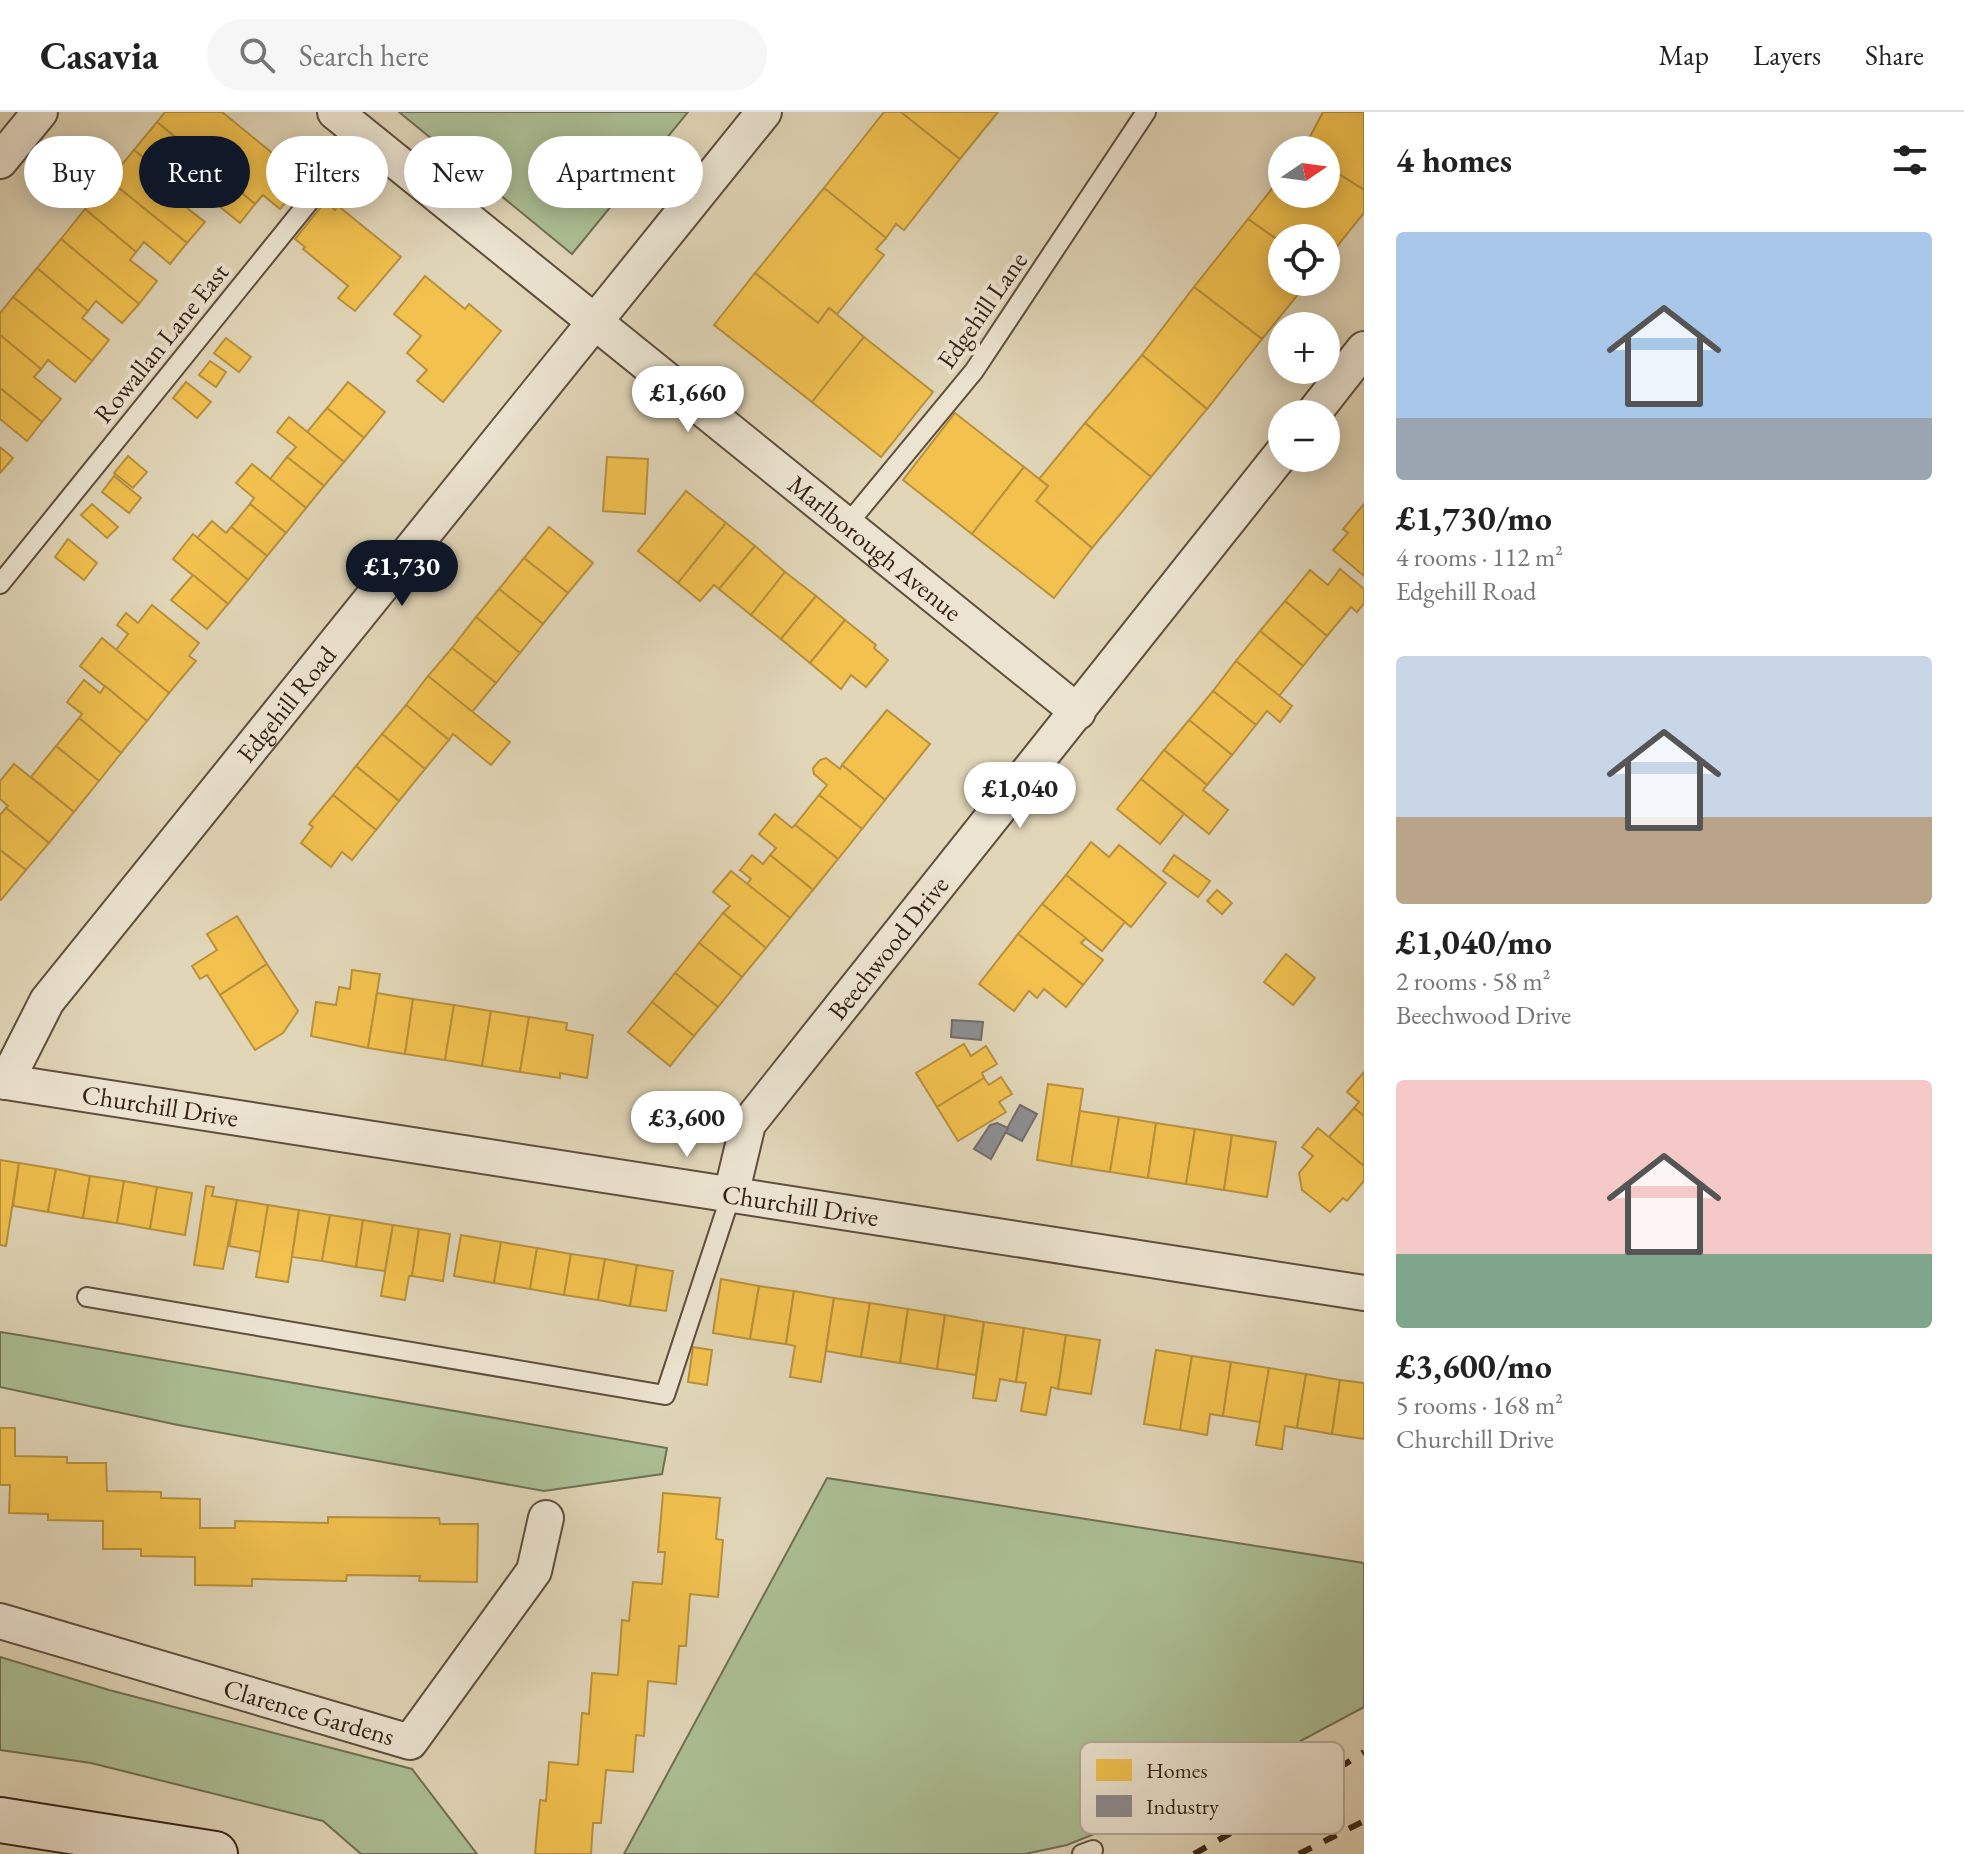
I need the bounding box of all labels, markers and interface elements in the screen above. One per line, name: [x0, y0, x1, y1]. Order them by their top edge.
search box: [207, 19, 767, 91]
text: Casavia: [40, 31, 159, 80]
icon: search: [235, 33, 279, 77]
text: Search here: [299, 36, 429, 75]
text: Map: [1659, 37, 1709, 73]
text: Layers: [1753, 37, 1821, 73]
text: Share: [1865, 37, 1924, 73]
chip: Buy: [24, 136, 123, 208]
chip: Rent: [139, 136, 250, 208]
chip: Filters: [266, 136, 388, 208]
chip: New: [404, 136, 512, 208]
chip: Apartment: [528, 136, 703, 208]
north arrow: [1268, 136, 1340, 208]
map controls: [1268, 136, 1340, 472]
text: 4 homes: [1396, 138, 1512, 182]
icon: filters: [1888, 138, 1932, 182]
button: locate: [1268, 224, 1340, 296]
street label: Edgehill Lane: [929, 245, 1035, 375]
street label: Rowallan Lane East: [86, 256, 236, 430]
icon: home: [1592, 284, 1736, 428]
button: +: [1268, 312, 1340, 384]
pin: £1,660: [623, 366, 753, 434]
text: £1,660: [650, 375, 726, 409]
button: −: [1268, 400, 1340, 472]
street label: Marlborough Avenue: [781, 467, 969, 629]
text: £1,730/mo: [1396, 496, 1552, 540]
pin: £1,730: [337, 540, 467, 608]
text: 4 rooms · 112 m²: [1396, 540, 1563, 574]
text: £1,730: [364, 549, 440, 583]
text: Edgehill Road: [1396, 574, 1536, 608]
street label: Edgehill Road: [229, 638, 344, 770]
icon: home: [1592, 708, 1736, 852]
pin: £1,040: [955, 762, 1085, 830]
text: £1,040: [982, 771, 1058, 805]
street label: Beechwood Drive: [820, 869, 956, 1027]
text: £1,040/mo: [1396, 920, 1552, 964]
text: 2 rooms · 58 m²: [1396, 964, 1551, 998]
text: Beechwood Drive: [1396, 998, 1571, 1032]
street label: Churchill Drive: [79, 1077, 241, 1135]
pin: £3,600: [622, 1091, 752, 1159]
text: £3,600: [649, 1100, 725, 1134]
icon: home: [1592, 1132, 1736, 1276]
street label: Churchill Drive: [720, 1176, 881, 1234]
text: £3,600/mo: [1396, 1344, 1552, 1388]
text: 5 rooms · 168 m²: [1396, 1388, 1563, 1422]
text: Churchill Drive: [1396, 1422, 1554, 1456]
street label: Clarence Gardens: [219, 1671, 398, 1753]
legend: [1080, 1742, 1344, 1834]
text: Homes: [1146, 1756, 1208, 1785]
text: Industry: [1146, 1792, 1219, 1821]

